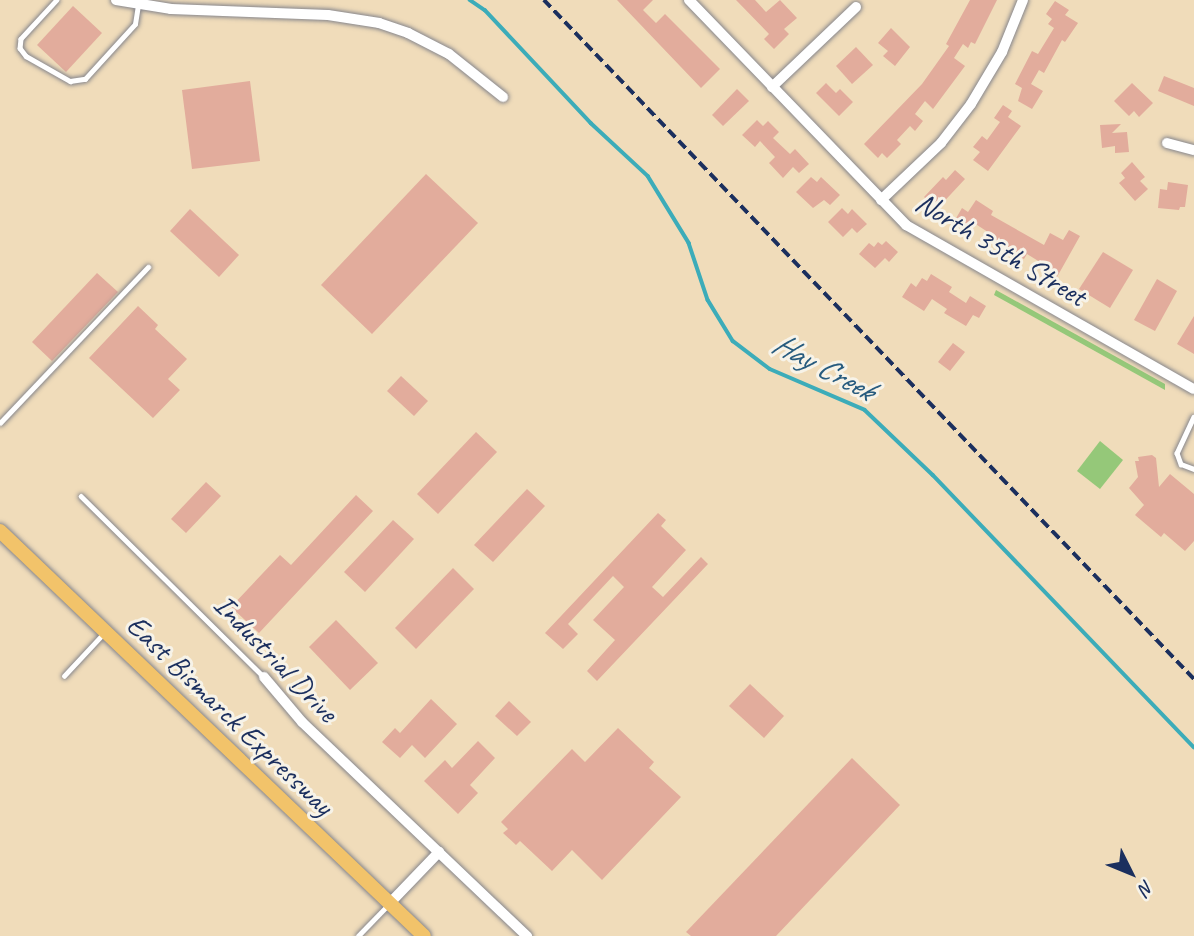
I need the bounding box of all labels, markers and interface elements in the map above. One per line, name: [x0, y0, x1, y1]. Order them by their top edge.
street label: North 35th Street: [909, 184, 1093, 314]
water label: Hay Creek: [766, 324, 880, 410]
street label: Industrial Drive: [206, 587, 346, 729]
street label: East Bismarck Expressway: [119, 607, 341, 823]
north arrow: [1096, 838, 1166, 908]
text: N: [1134, 875, 1159, 900]

